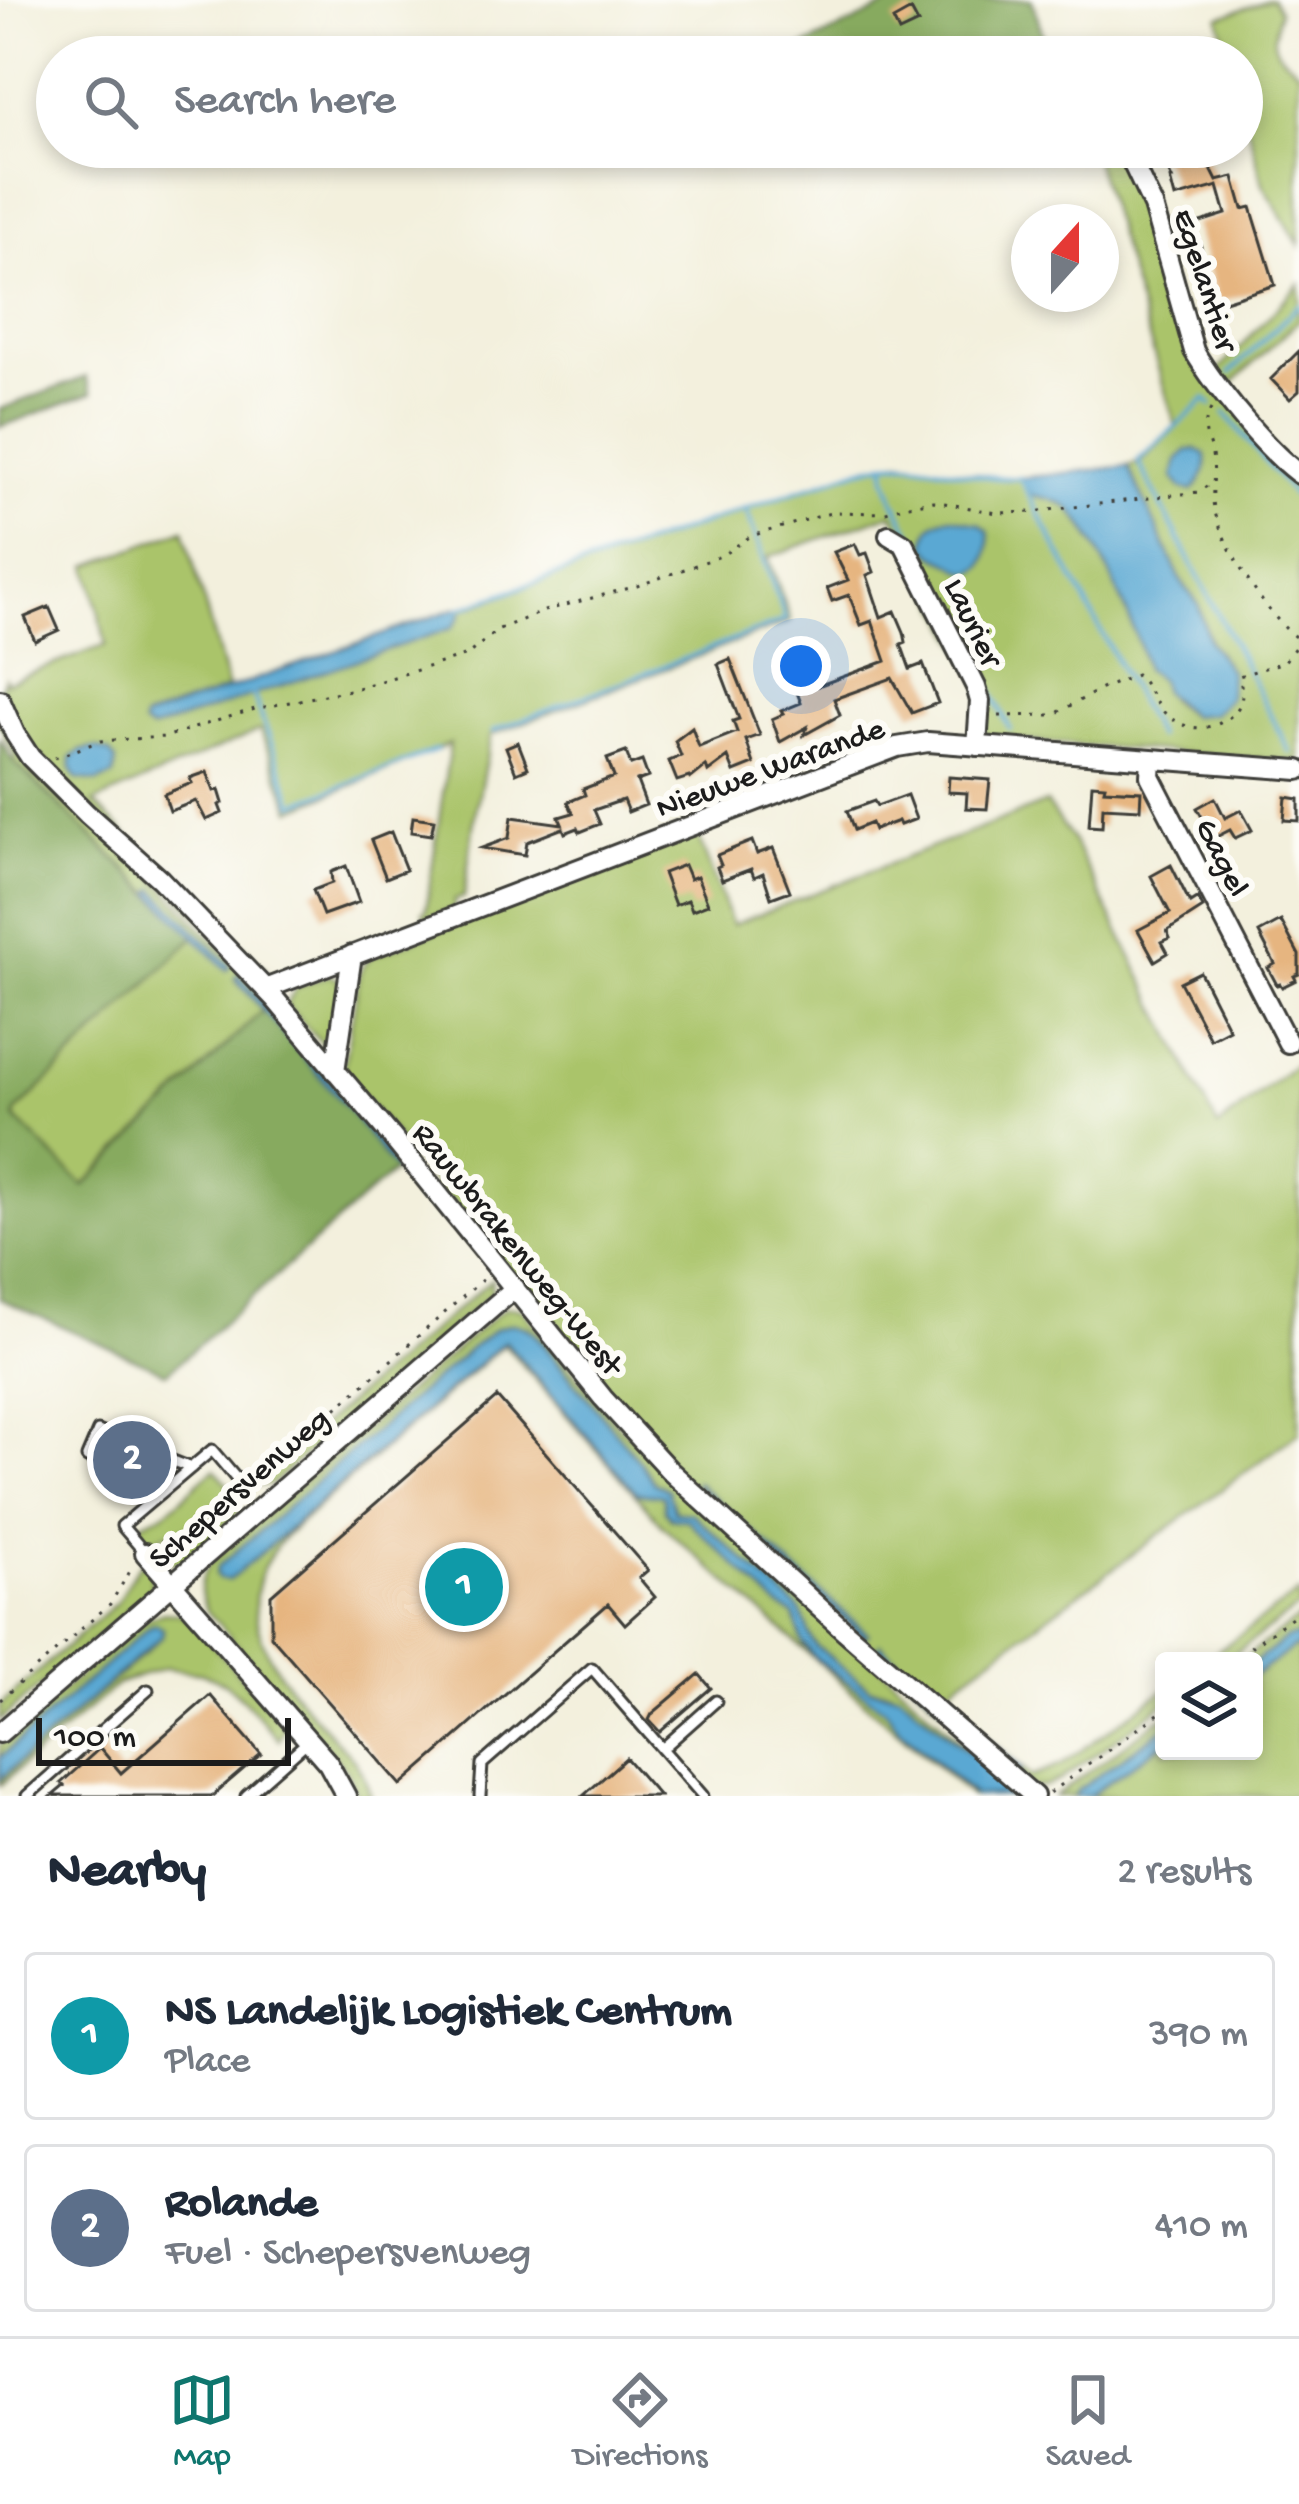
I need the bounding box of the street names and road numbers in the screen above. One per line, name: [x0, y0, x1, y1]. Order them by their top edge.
street label: Egelantier: [1162, 205, 1244, 360]
street label: Laurier: [933, 573, 1010, 677]
street label: Nieuwe Warande: [652, 711, 891, 830]
street label: Gagel: [1184, 813, 1255, 904]
street label: Rauwbrakenweg-West: [402, 1117, 630, 1387]
street label: Schepersvenweg: [143, 1402, 339, 1579]

